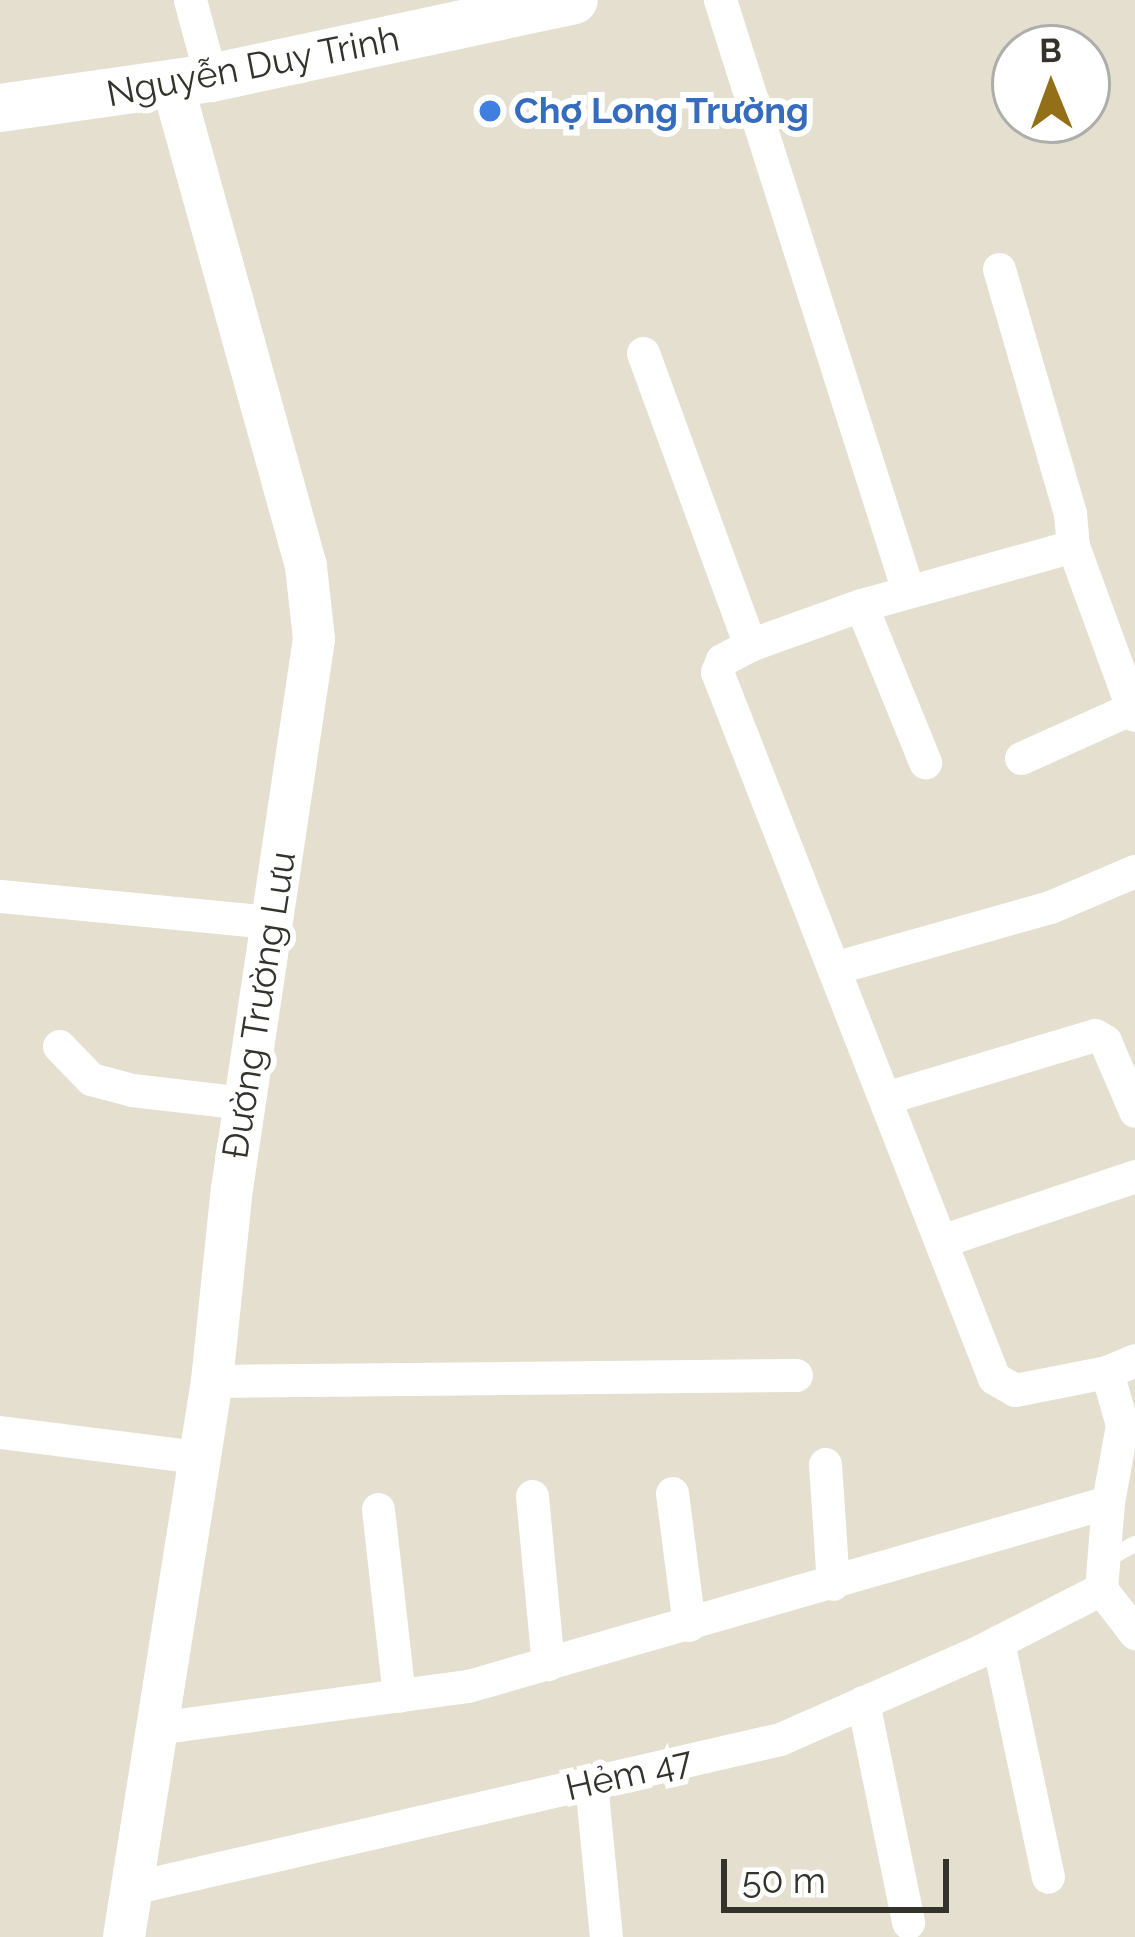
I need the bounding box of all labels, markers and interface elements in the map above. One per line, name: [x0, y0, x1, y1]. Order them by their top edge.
street label: Nguyễn Duy Trinh: [102, 16, 404, 116]
north arrow: [991, 24, 1111, 144]
text: B: [1039, 31, 1062, 70]
place label: Chợ Long Trường: [514, 89, 810, 133]
marker: Chợ Long Trường: [477, 98, 503, 124]
street label: Đường Trường Lưu: [213, 848, 305, 1162]
street label: Hẻm 47: [561, 1738, 697, 1810]
scale bar: [727, 1835, 955, 1909]
text: 50 m: [742, 1859, 826, 1901]

